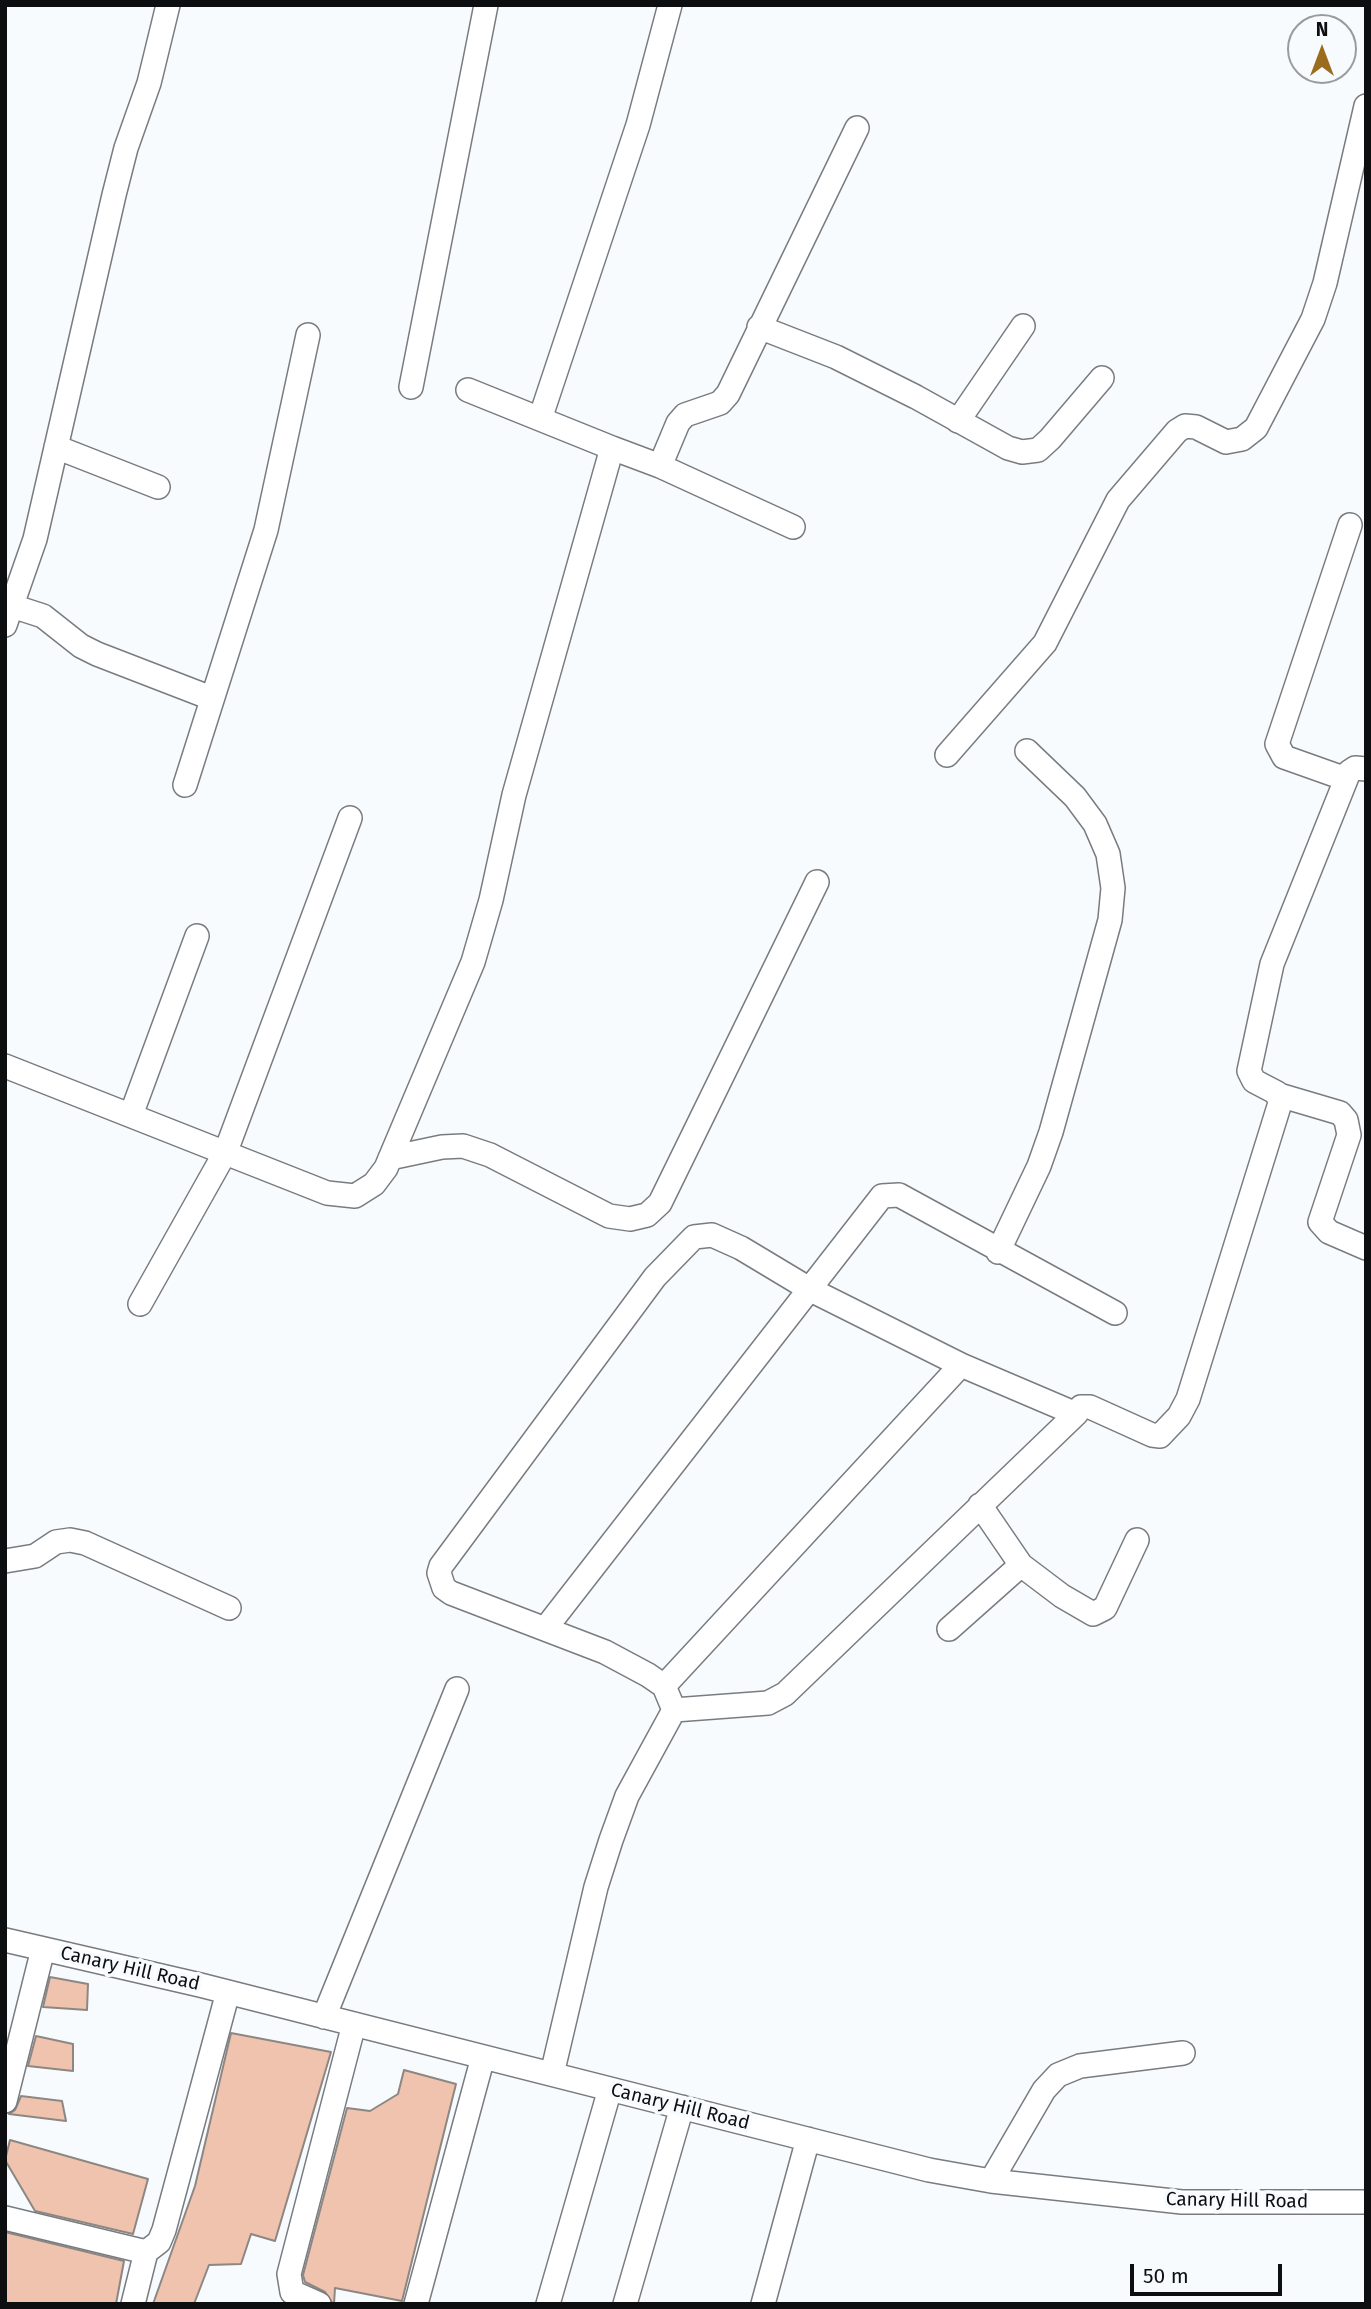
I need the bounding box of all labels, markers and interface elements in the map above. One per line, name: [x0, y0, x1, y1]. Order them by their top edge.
north arrow: [1287, 14, 1357, 84]
text: N: [1316, 18, 1328, 41]
street label: Canary Hill Road: [58, 1942, 202, 1996]
street label: Canary Hill Road: [608, 2079, 752, 2135]
street label: Canary Hill Road: [1166, 2188, 1308, 2214]
scale bar: [1133, 2250, 1285, 2294]
text: 50 m: [1143, 2263, 1189, 2289]

